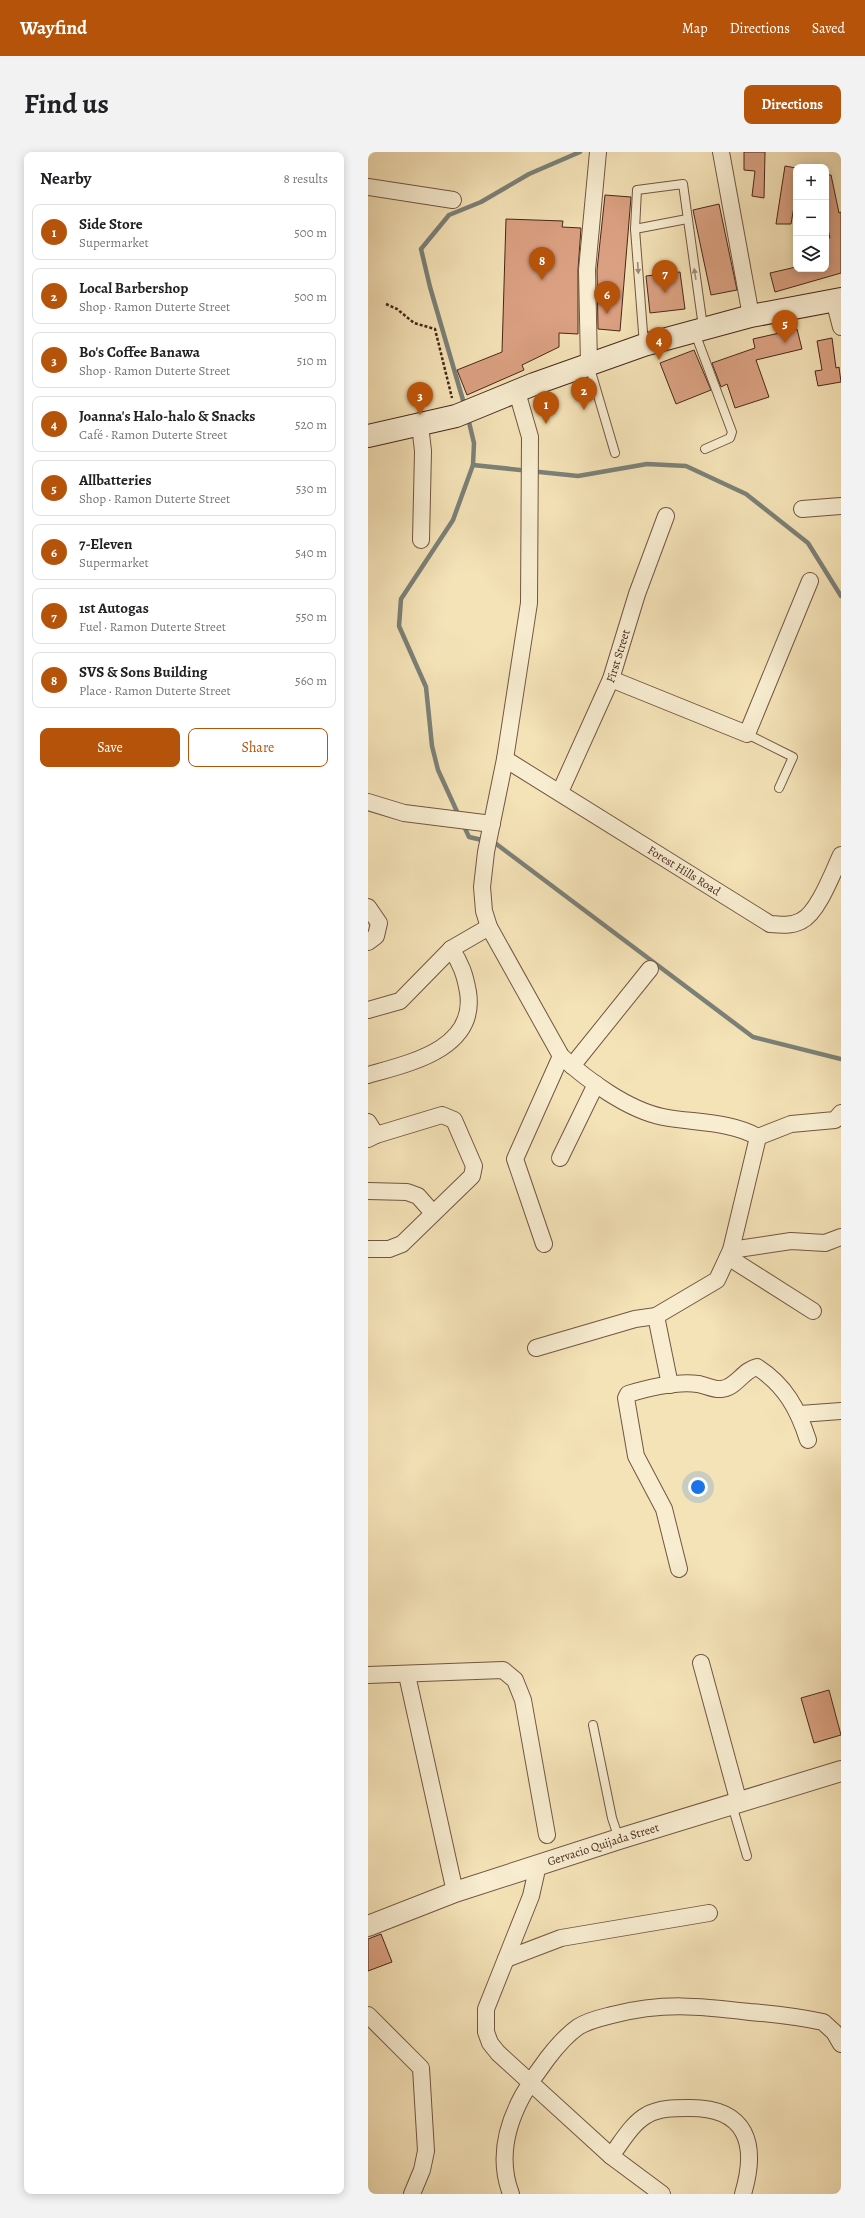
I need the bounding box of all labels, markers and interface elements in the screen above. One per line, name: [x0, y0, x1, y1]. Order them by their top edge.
text: Wayfind: [20, 15, 87, 41]
text: Map: [682, 19, 708, 38]
text: Directions: [730, 19, 790, 38]
text: Saved: [812, 19, 845, 38]
text: Find us: [24, 85, 109, 123]
button: Directions: [744, 85, 841, 124]
map controls: [793, 164, 829, 272]
button: +: [793, 164, 829, 200]
text: Nearby: [40, 167, 91, 190]
text: 8 results: [284, 170, 328, 187]
button: −: [793, 200, 829, 236]
text: Side Store: [79, 214, 143, 234]
text: 1: [52, 224, 56, 241]
text: 500 m: [294, 224, 327, 241]
text: Supermarket: [79, 234, 149, 251]
button: layers: [793, 236, 829, 272]
pin: 8: [529, 247, 555, 280]
pin: 7: [652, 260, 678, 293]
one-way arrow: [635, 262, 642, 274]
one-way arrow: [692, 268, 698, 280]
text: Local Barbershop: [79, 278, 188, 298]
pin: 6: [594, 281, 620, 314]
text: 2: [51, 288, 57, 305]
text: 500 m: [294, 288, 327, 305]
text: Shop · Ramon Duterte Street: [79, 298, 230, 315]
pin: 5: [772, 310, 798, 343]
pin: 4: [646, 327, 672, 360]
text: Bo's Coffee Banawa: [79, 342, 200, 362]
text: 3: [51, 352, 57, 369]
text: 510 m: [297, 352, 327, 369]
text: Shop · Ramon Duterte Street: [79, 362, 230, 379]
pin: 2: [571, 377, 597, 410]
pin: 3: [407, 382, 433, 415]
pin: 1: [533, 391, 559, 424]
text: Joanna's Halo-halo & Snacks: [79, 406, 255, 426]
text: 4: [51, 416, 57, 433]
text: 520 m: [295, 416, 327, 433]
text: Café · Ramon Duterte Street: [79, 426, 227, 443]
text: Allbatteries: [79, 470, 152, 490]
text: 5: [51, 480, 57, 497]
text: 530 m: [296, 480, 327, 497]
text: Shop · Ramon Duterte Street: [79, 490, 230, 507]
text: 7-Eleven: [79, 534, 132, 554]
text: 6: [51, 544, 57, 561]
text: 540 m: [295, 544, 327, 561]
text: Supermarket: [79, 554, 149, 571]
text: 1st Autogas: [79, 598, 149, 618]
text: 7: [51, 608, 57, 625]
text: 550 m: [296, 608, 327, 625]
text: Fuel · Ramon Duterte Street: [79, 618, 226, 635]
street label: First Street: [602, 628, 634, 685]
text: SVS & Sons Building: [79, 662, 208, 682]
text: 8: [51, 672, 57, 689]
text: 560 m: [295, 672, 327, 689]
text: Place · Ramon Duterte Street: [79, 682, 231, 699]
button: Save: [40, 728, 180, 767]
button: Share: [188, 728, 328, 767]
street label: Forest Hills Road: [645, 842, 724, 900]
your location: [688, 1477, 708, 1497]
street label: Gervacio Quijada Street: [545, 1819, 661, 1870]

